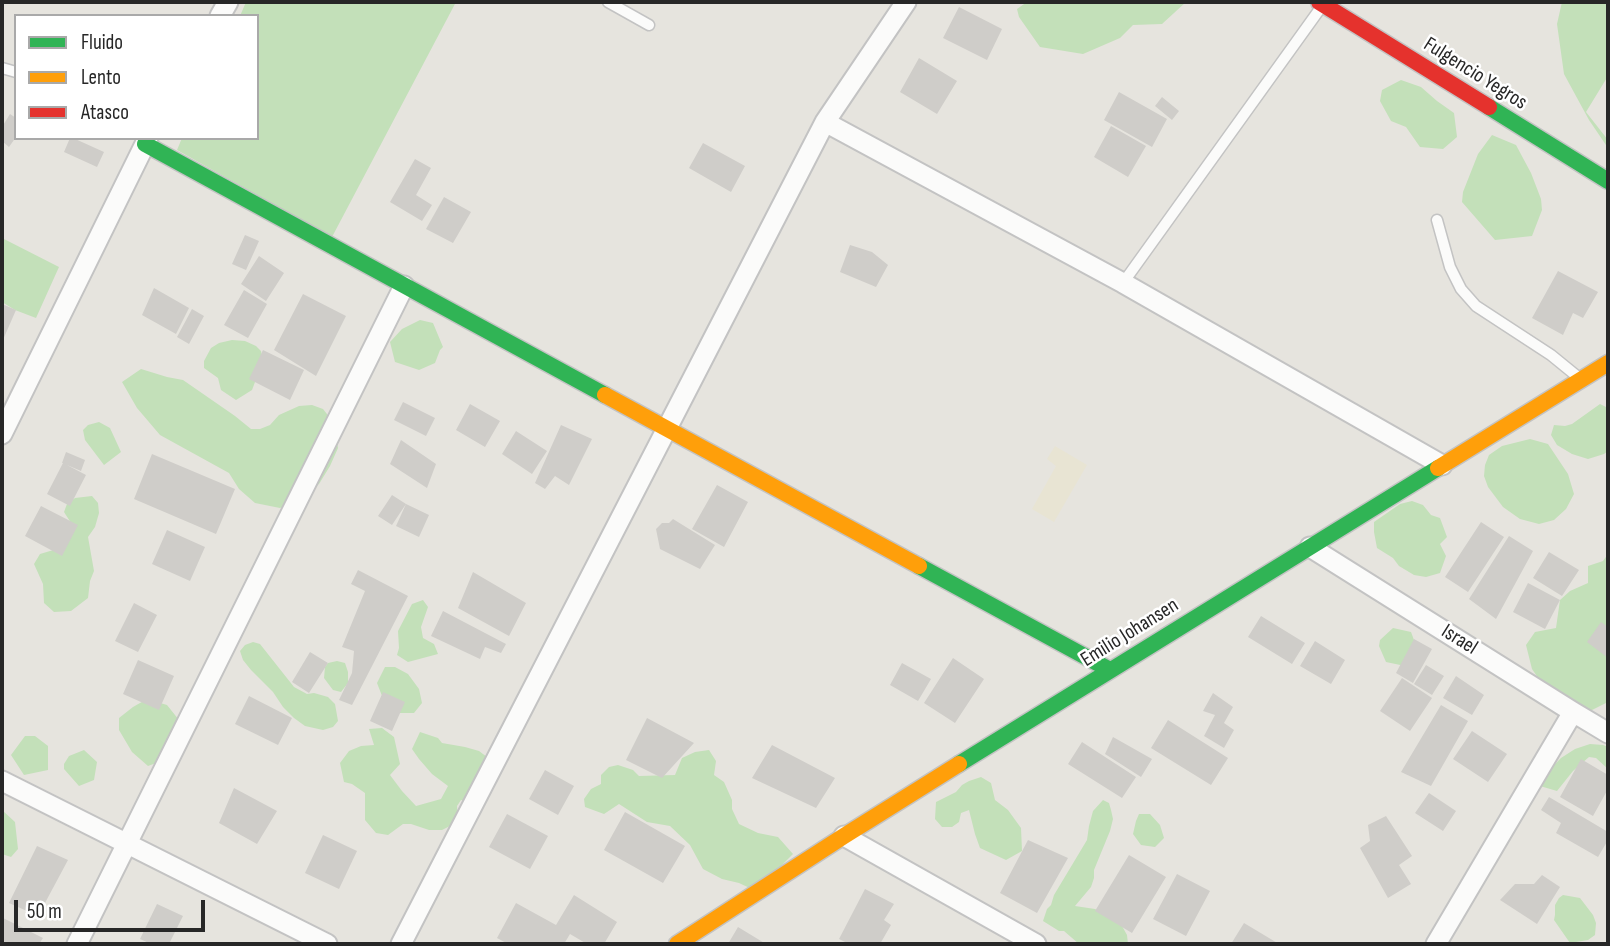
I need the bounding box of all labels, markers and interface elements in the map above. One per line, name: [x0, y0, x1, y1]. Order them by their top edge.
legend: [14, 14, 259, 140]
text: Fluido: [81, 30, 123, 55]
street label: Fulgencio Yegros: [1419, 32, 1531, 116]
text: Lento: [81, 65, 121, 90]
text: Atasco: [81, 100, 129, 125]
street label: Emilio Johansen: [1077, 593, 1183, 673]
street label: Israel: [1436, 619, 1482, 661]
scale bar: [18, 886, 208, 930]
text: 50 m: [27, 899, 62, 924]

